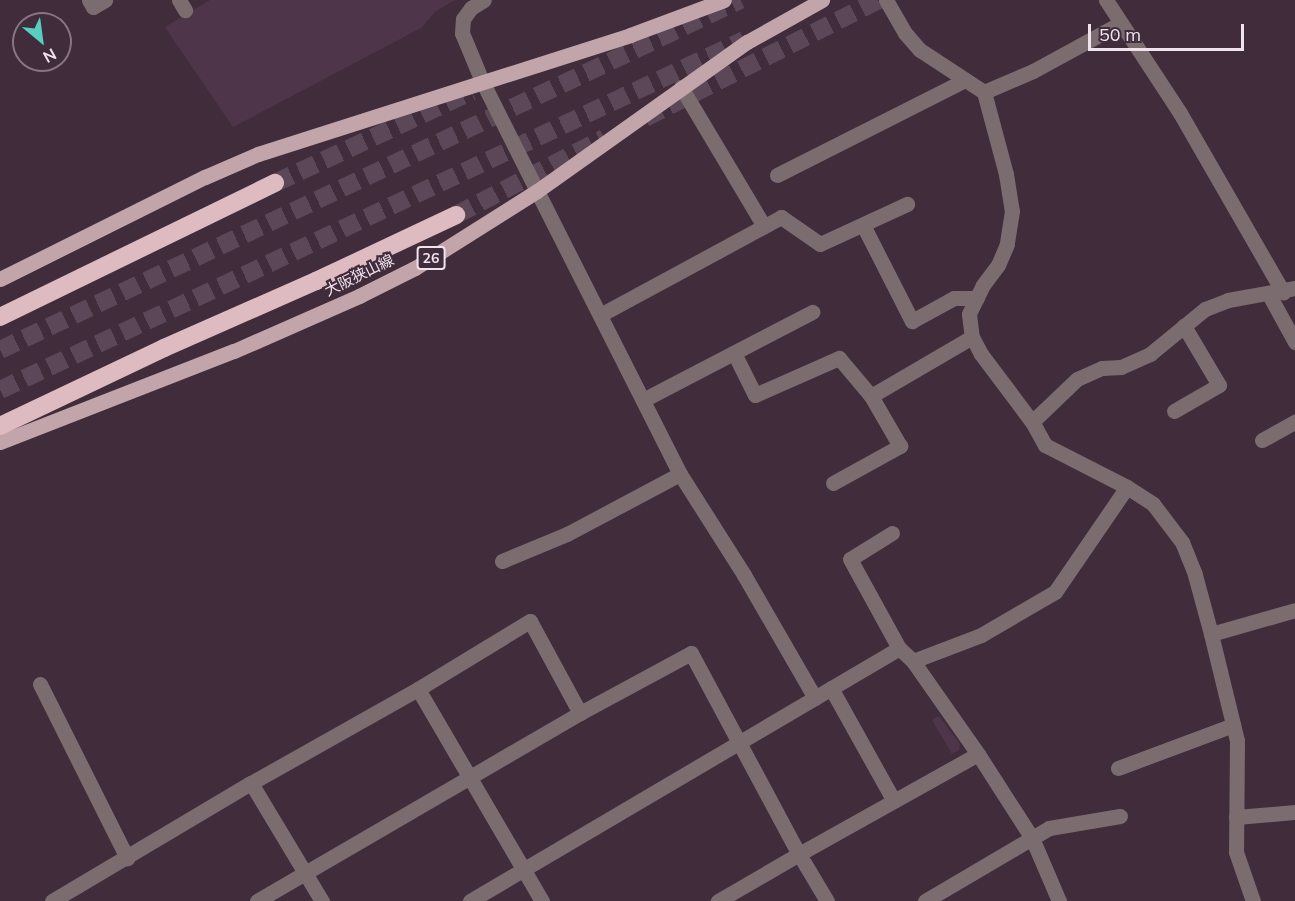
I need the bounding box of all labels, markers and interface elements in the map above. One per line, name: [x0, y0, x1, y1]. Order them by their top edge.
north arrow: [12, 12, 72, 72]
scale bar: [1091, 12, 1247, 50]
text: 50 m: [1099, 23, 1141, 46]
text: N: [40, 44, 60, 68]
road number: 26: [416, 247, 446, 269]
street label: 大阪狭山線: [321, 250, 397, 300]

